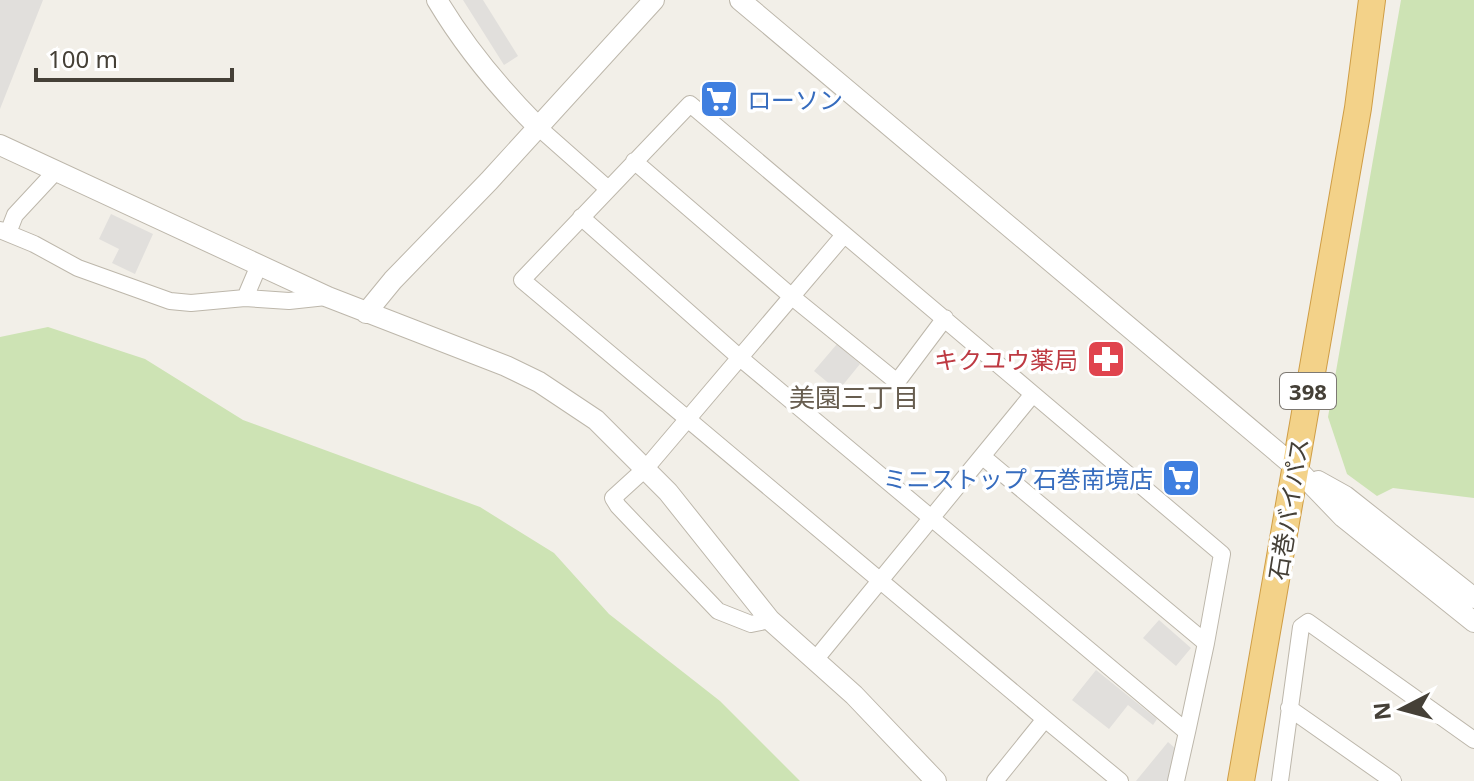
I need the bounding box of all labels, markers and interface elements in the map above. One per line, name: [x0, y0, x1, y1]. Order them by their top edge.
scale bar: [36, 32, 232, 82]
text: 100 m: [48, 42, 118, 75]
supermarket icon: ローソン: [698, 78, 740, 120]
place label: ローソン: [747, 83, 843, 116]
pharmacy icon: キクユウ薬局: [1085, 338, 1127, 380]
place label: キクユウ薬局: [934, 343, 1078, 376]
road number: 398: [1280, 373, 1336, 409]
district label: 美園三丁目: [789, 379, 919, 415]
street label: 石巻バイパス: [1260, 436, 1316, 582]
supermarket icon: ミニストップ 石巻南境店: [1160, 457, 1202, 499]
place label: ミニストップ 石巻南境店: [883, 462, 1153, 495]
north arrow: [1362, 669, 1442, 749]
text: N: [1365, 701, 1397, 722]

